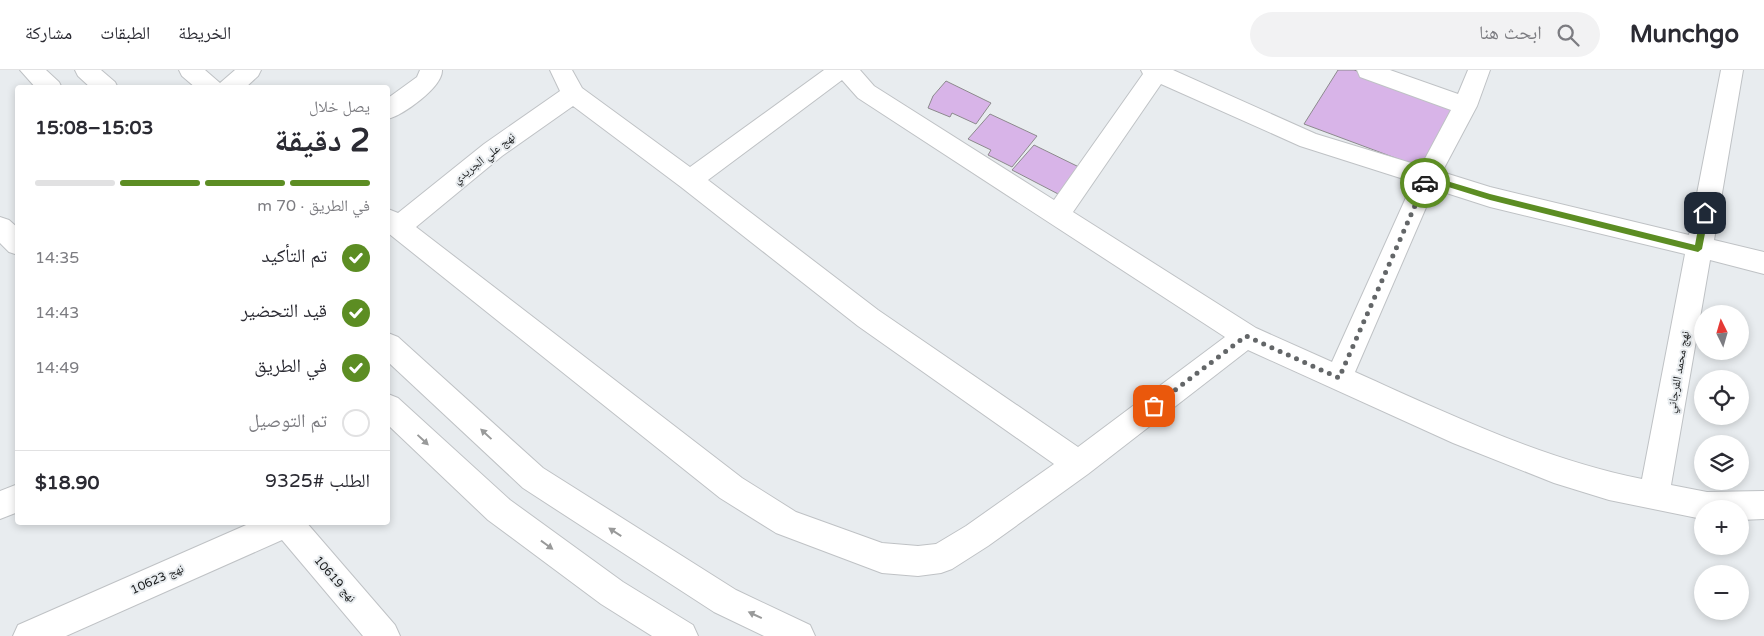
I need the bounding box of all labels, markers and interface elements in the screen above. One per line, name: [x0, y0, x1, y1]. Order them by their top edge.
search box: [1250, 12, 1600, 57]
text: Munchgo: [1630, 20, 1739, 49]
icon: search: [1554, 21, 1582, 49]
text: مشاركة: [25, 22, 72, 44]
text: الطبقات: [100, 22, 150, 44]
text: الخريطة: [178, 22, 231, 44]
text: ابحث هنا: [1479, 22, 1542, 44]
text: يصل خلال: [309, 97, 370, 117]
text: 15:03–15:08: [35, 117, 153, 139]
text: 2 دقيقة: [274, 122, 370, 160]
street label: نهج علي الجريدي: [450, 129, 520, 189]
courier: [1400, 158, 1450, 208]
icon: car: [1411, 169, 1439, 197]
pin: [1684, 192, 1726, 234]
text: في الطريق · 70 m: [257, 196, 370, 216]
icon: home: [1691, 199, 1719, 227]
icon: check: [342, 244, 370, 272]
text: تم التأكيد: [262, 245, 327, 267]
text: 14:35: [35, 248, 79, 268]
icon: check: [342, 299, 370, 327]
text: قيد التحضير: [241, 300, 327, 322]
text: 14:43: [35, 303, 79, 323]
north arrow: [1694, 305, 1749, 360]
map controls: [1694, 305, 1749, 620]
street label: نهج محمد الفرجاني: [1664, 330, 1695, 415]
icon: check: [342, 354, 370, 382]
text: في الطريق: [254, 355, 327, 377]
text: 14:49: [35, 358, 79, 378]
button: locate: [1694, 370, 1749, 425]
pin: [1133, 385, 1175, 427]
icon: bag: [1140, 392, 1168, 420]
text: تم التوصيل: [248, 410, 327, 432]
one-way arrow: [480, 428, 492, 440]
one-way arrow: [417, 434, 429, 446]
button: layers: [1694, 435, 1749, 490]
text: الطلب #9325: [265, 470, 370, 492]
text: $18.90: [35, 472, 99, 494]
button: +: [1694, 500, 1749, 555]
one-way arrow: [609, 527, 622, 537]
one-way arrow: [540, 540, 553, 550]
street label: نهج 10619: [311, 553, 359, 605]
street label: نهج 10623: [128, 561, 186, 597]
button: −: [1694, 565, 1749, 620]
one-way arrow: [748, 611, 762, 619]

